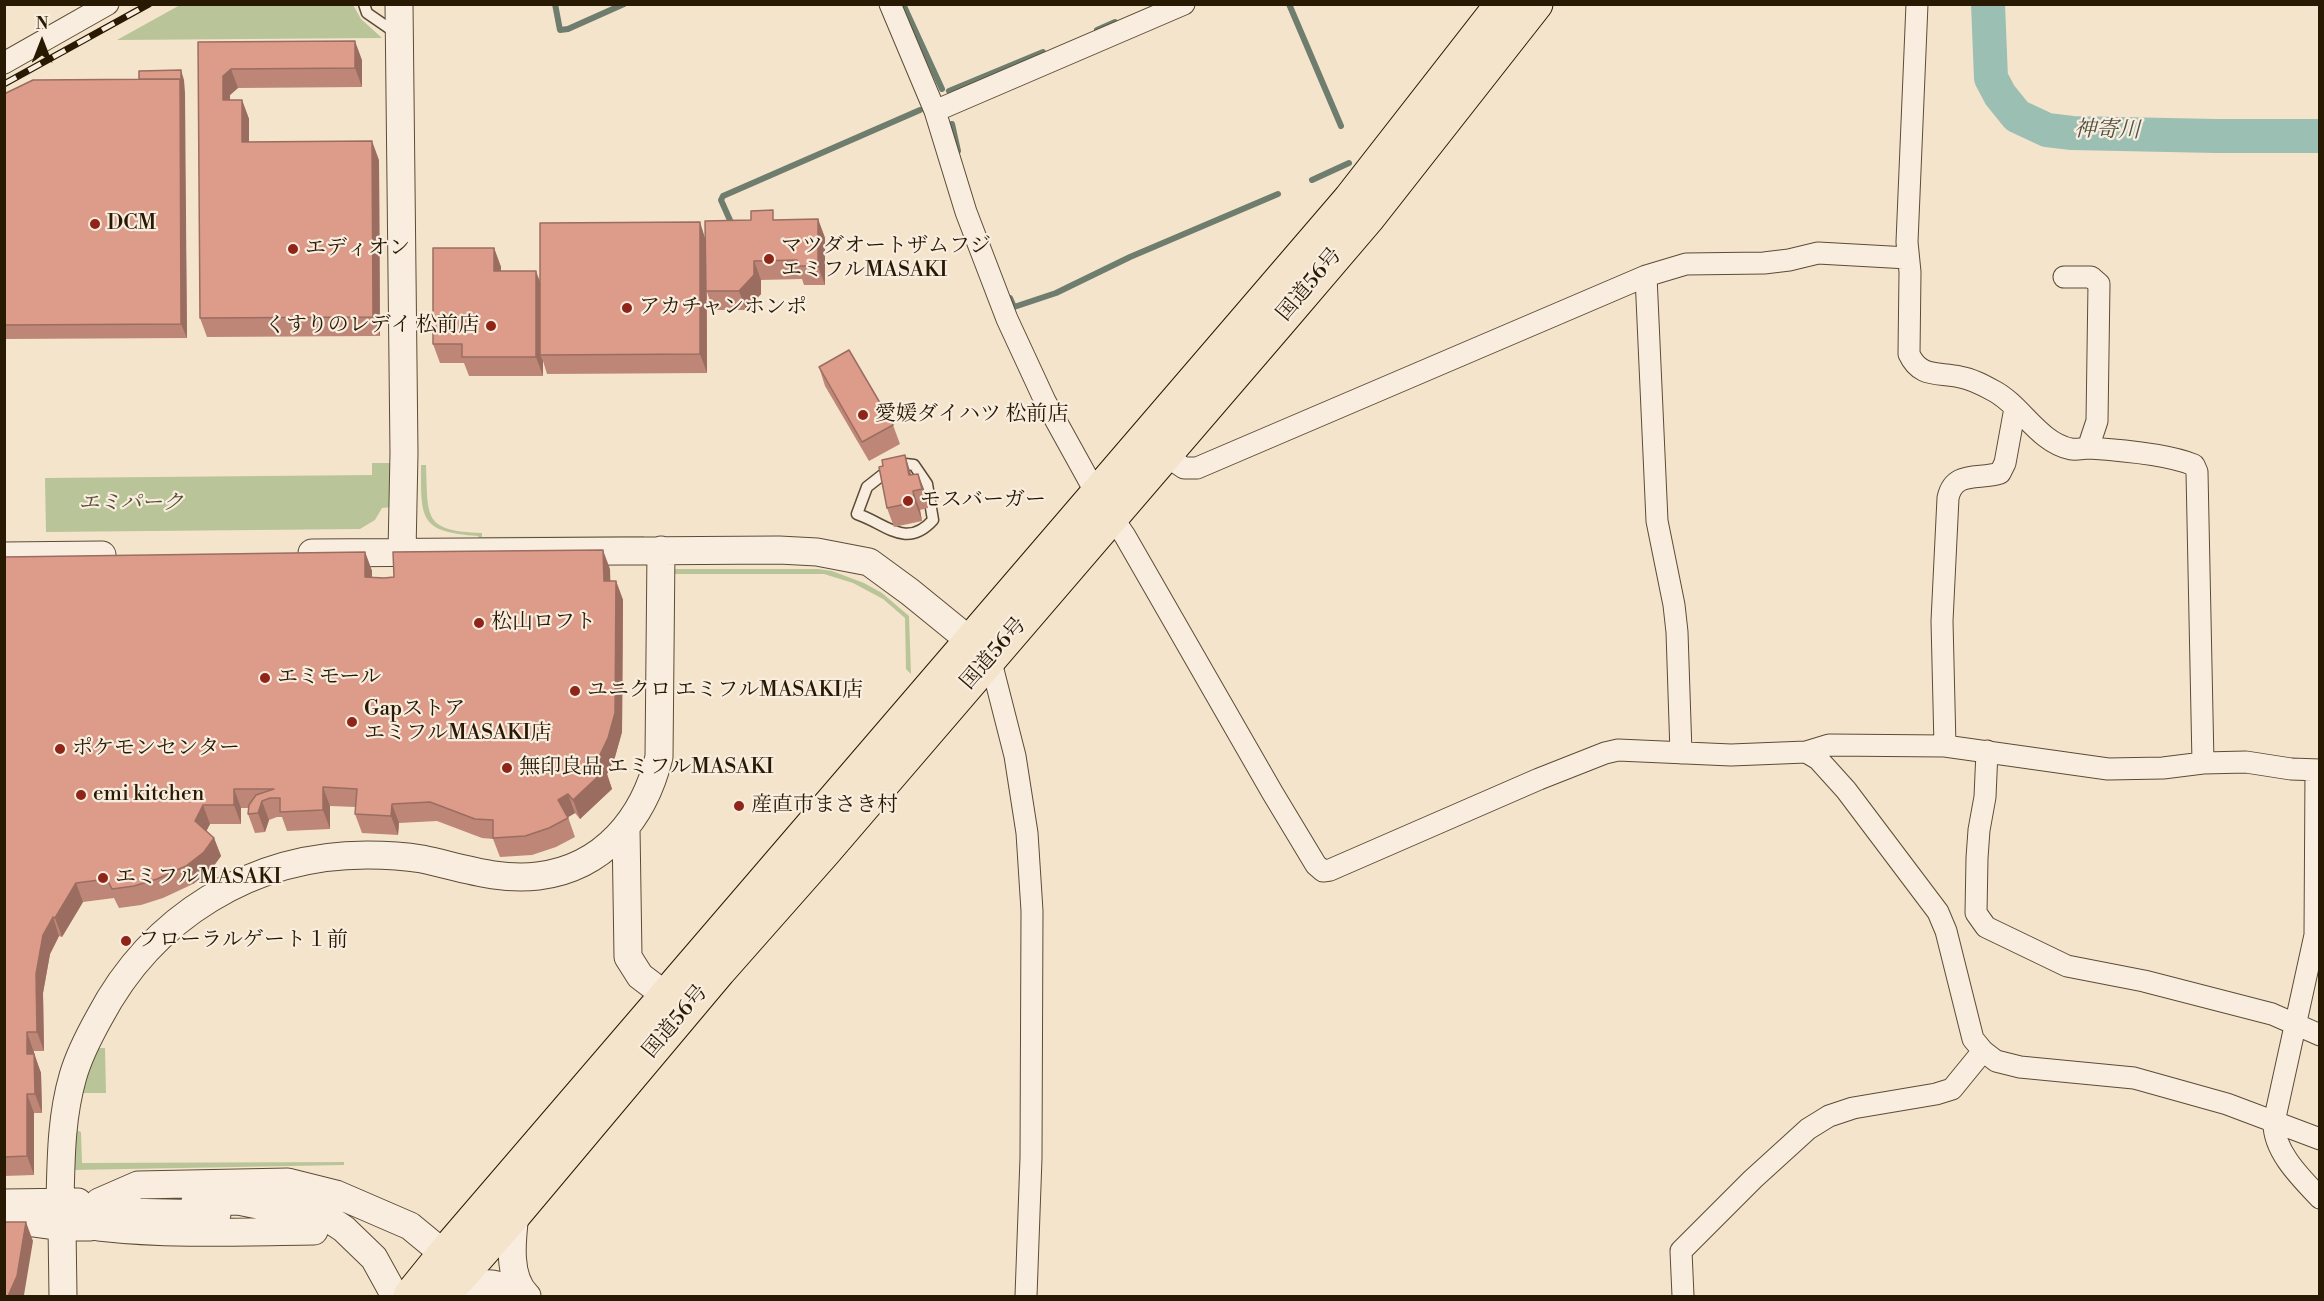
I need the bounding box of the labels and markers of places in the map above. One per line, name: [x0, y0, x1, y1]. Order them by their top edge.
place label: DCM: [107, 211, 156, 237]
marker: DCM: [88, 217, 102, 231]
place label: マツダオートザムフジ エミフルMASAKI: [781, 234, 991, 284]
place label: エディオン: [305, 236, 410, 262]
marker: エディオン: [286, 242, 300, 256]
marker: マツダオートザムフジ エミフルMASAKI: [762, 252, 776, 266]
place label: アカチャンホンポ: [639, 295, 807, 321]
marker: アカチャンホンポ: [620, 301, 634, 315]
place label: くすりのレデイ 松前店: [265, 313, 479, 339]
marker: くすりのレデイ 松前店: [484, 319, 498, 333]
place label: 愛媛ダイハツ 松前店: [875, 402, 1068, 428]
marker: 愛媛ダイハツ 松前店: [856, 408, 870, 422]
place label: モスバーガー: [920, 488, 1046, 514]
marker: モスバーガー: [901, 494, 915, 508]
place label: 松山ロフト: [491, 610, 596, 636]
marker: 松山ロフト: [472, 616, 486, 630]
place label: エミモール: [277, 665, 381, 691]
marker: エミモール: [258, 671, 272, 685]
place label: ユニクロ エミフルMASAKI店: [587, 678, 863, 704]
marker: ユニクロ エミフルMASAKI店: [568, 684, 582, 698]
place label: Gapストア エミフルMASAKI店: [364, 697, 551, 747]
marker: Gapストア エミフルMASAKI店: [345, 715, 359, 729]
place label: ポケモンセンター: [72, 736, 240, 762]
marker: ポケモンセンター: [53, 742, 67, 756]
place label: 無印良品 エミフルMASAKI: [519, 755, 774, 781]
marker: 無印良品 エミフルMASAKI: [500, 761, 514, 775]
place label: emi kitchen: [93, 782, 204, 808]
marker: emi kitchen: [74, 788, 88, 802]
place label: 産直市まさき村: [751, 793, 898, 819]
marker: 産直市まさき村: [732, 799, 746, 813]
place label: エミフルMASAKI: [115, 865, 281, 891]
marker: エミフルMASAKI: [96, 871, 110, 885]
place label: フローラルゲート１前: [138, 928, 348, 954]
marker: フローラルゲート１前: [119, 934, 133, 948]

